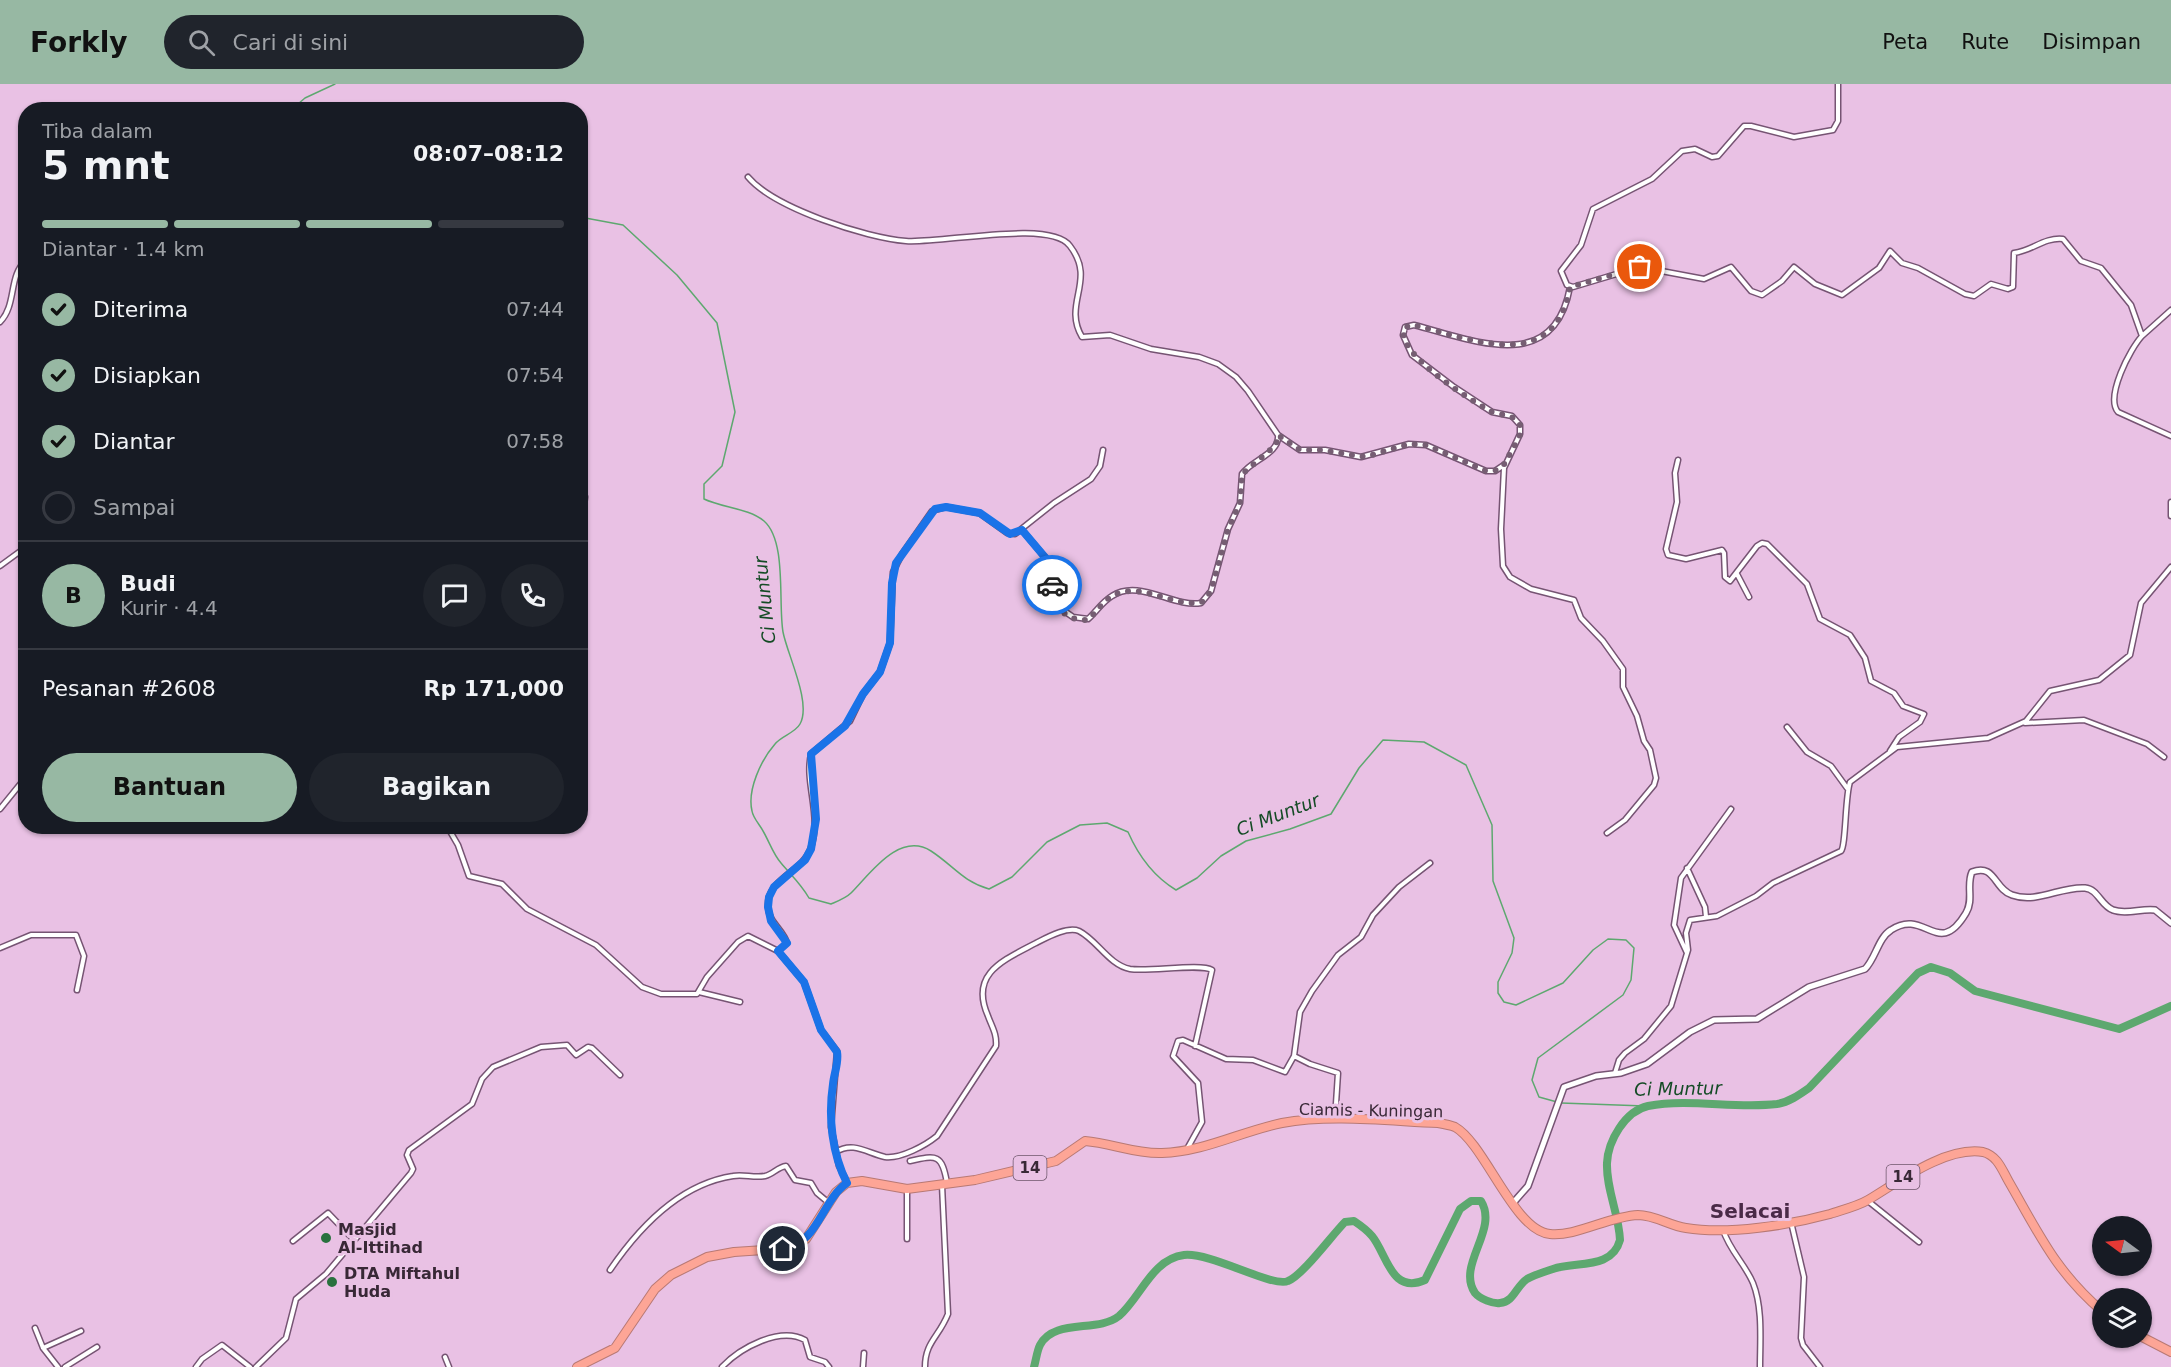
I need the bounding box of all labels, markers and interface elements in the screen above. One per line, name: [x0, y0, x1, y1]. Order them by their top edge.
search box: [164, 15, 584, 69]
text: Forkly: [30, 26, 128, 59]
icon: search: [185, 26, 218, 59]
text: Cari di sini: [233, 30, 348, 55]
text: Peta: [1882, 30, 1928, 54]
text: Rute: [1961, 30, 2009, 54]
text: Disimpan: [2042, 30, 2141, 54]
text: Tiba dalam: [42, 119, 153, 143]
text: 08:07–08:12: [413, 141, 564, 166]
text: 5 mnt: [42, 143, 170, 188]
text: Diantar · 1.4 km: [42, 237, 205, 261]
pin: [1614, 241, 1665, 292]
icon: bag: [1623, 250, 1656, 283]
icon: check: [42, 293, 75, 326]
text: Diterima: [93, 297, 188, 322]
text: 07:44: [506, 297, 564, 321]
icon: check: [42, 359, 75, 392]
text: Disiapkan: [93, 363, 201, 388]
text: 07:54: [506, 363, 564, 387]
icon: check: [42, 425, 75, 458]
text: Diantar: [93, 429, 175, 454]
text: 07:58: [506, 429, 564, 453]
text: Sampai: [93, 495, 175, 520]
water label: Ci Muntur: [749, 554, 780, 645]
courier: [1022, 555, 1082, 615]
button: chat: [423, 564, 486, 627]
button: phone: [501, 564, 564, 627]
icon: car: [1036, 569, 1069, 602]
text: Budi: [120, 571, 176, 596]
text: B: [65, 583, 82, 608]
text: Kurir · 4.4: [120, 596, 218, 620]
text: Pesanan #2608: [42, 676, 216, 701]
text: Rp 171,000: [423, 676, 564, 701]
button: Bantuan: [42, 753, 297, 822]
button: Bagikan: [309, 753, 564, 822]
water label: Ci Muntur: [1233, 788, 1324, 840]
water label: Ci Muntur: [1634, 1077, 1724, 1100]
street label: Ciamis - Kuningan: [1299, 1100, 1443, 1121]
road number: 14: [1014, 1156, 1046, 1180]
road number: 14: [1886, 1165, 1920, 1189]
district label: Selacai: [1710, 1199, 1790, 1223]
north arrow: [2092, 1216, 2152, 1276]
map controls: [2092, 1216, 2152, 1348]
place label: Masjid Al-Ittihad: [338, 1220, 423, 1257]
pin: [757, 1223, 808, 1274]
marker: Masjid Al-Ittihad: [319, 1231, 333, 1245]
icon: home: [766, 1232, 799, 1265]
place label: DTA Miftahul Huda: [344, 1264, 460, 1301]
marker: DTA Miftahul Huda: [325, 1275, 339, 1289]
button: layers: [2092, 1288, 2152, 1348]

